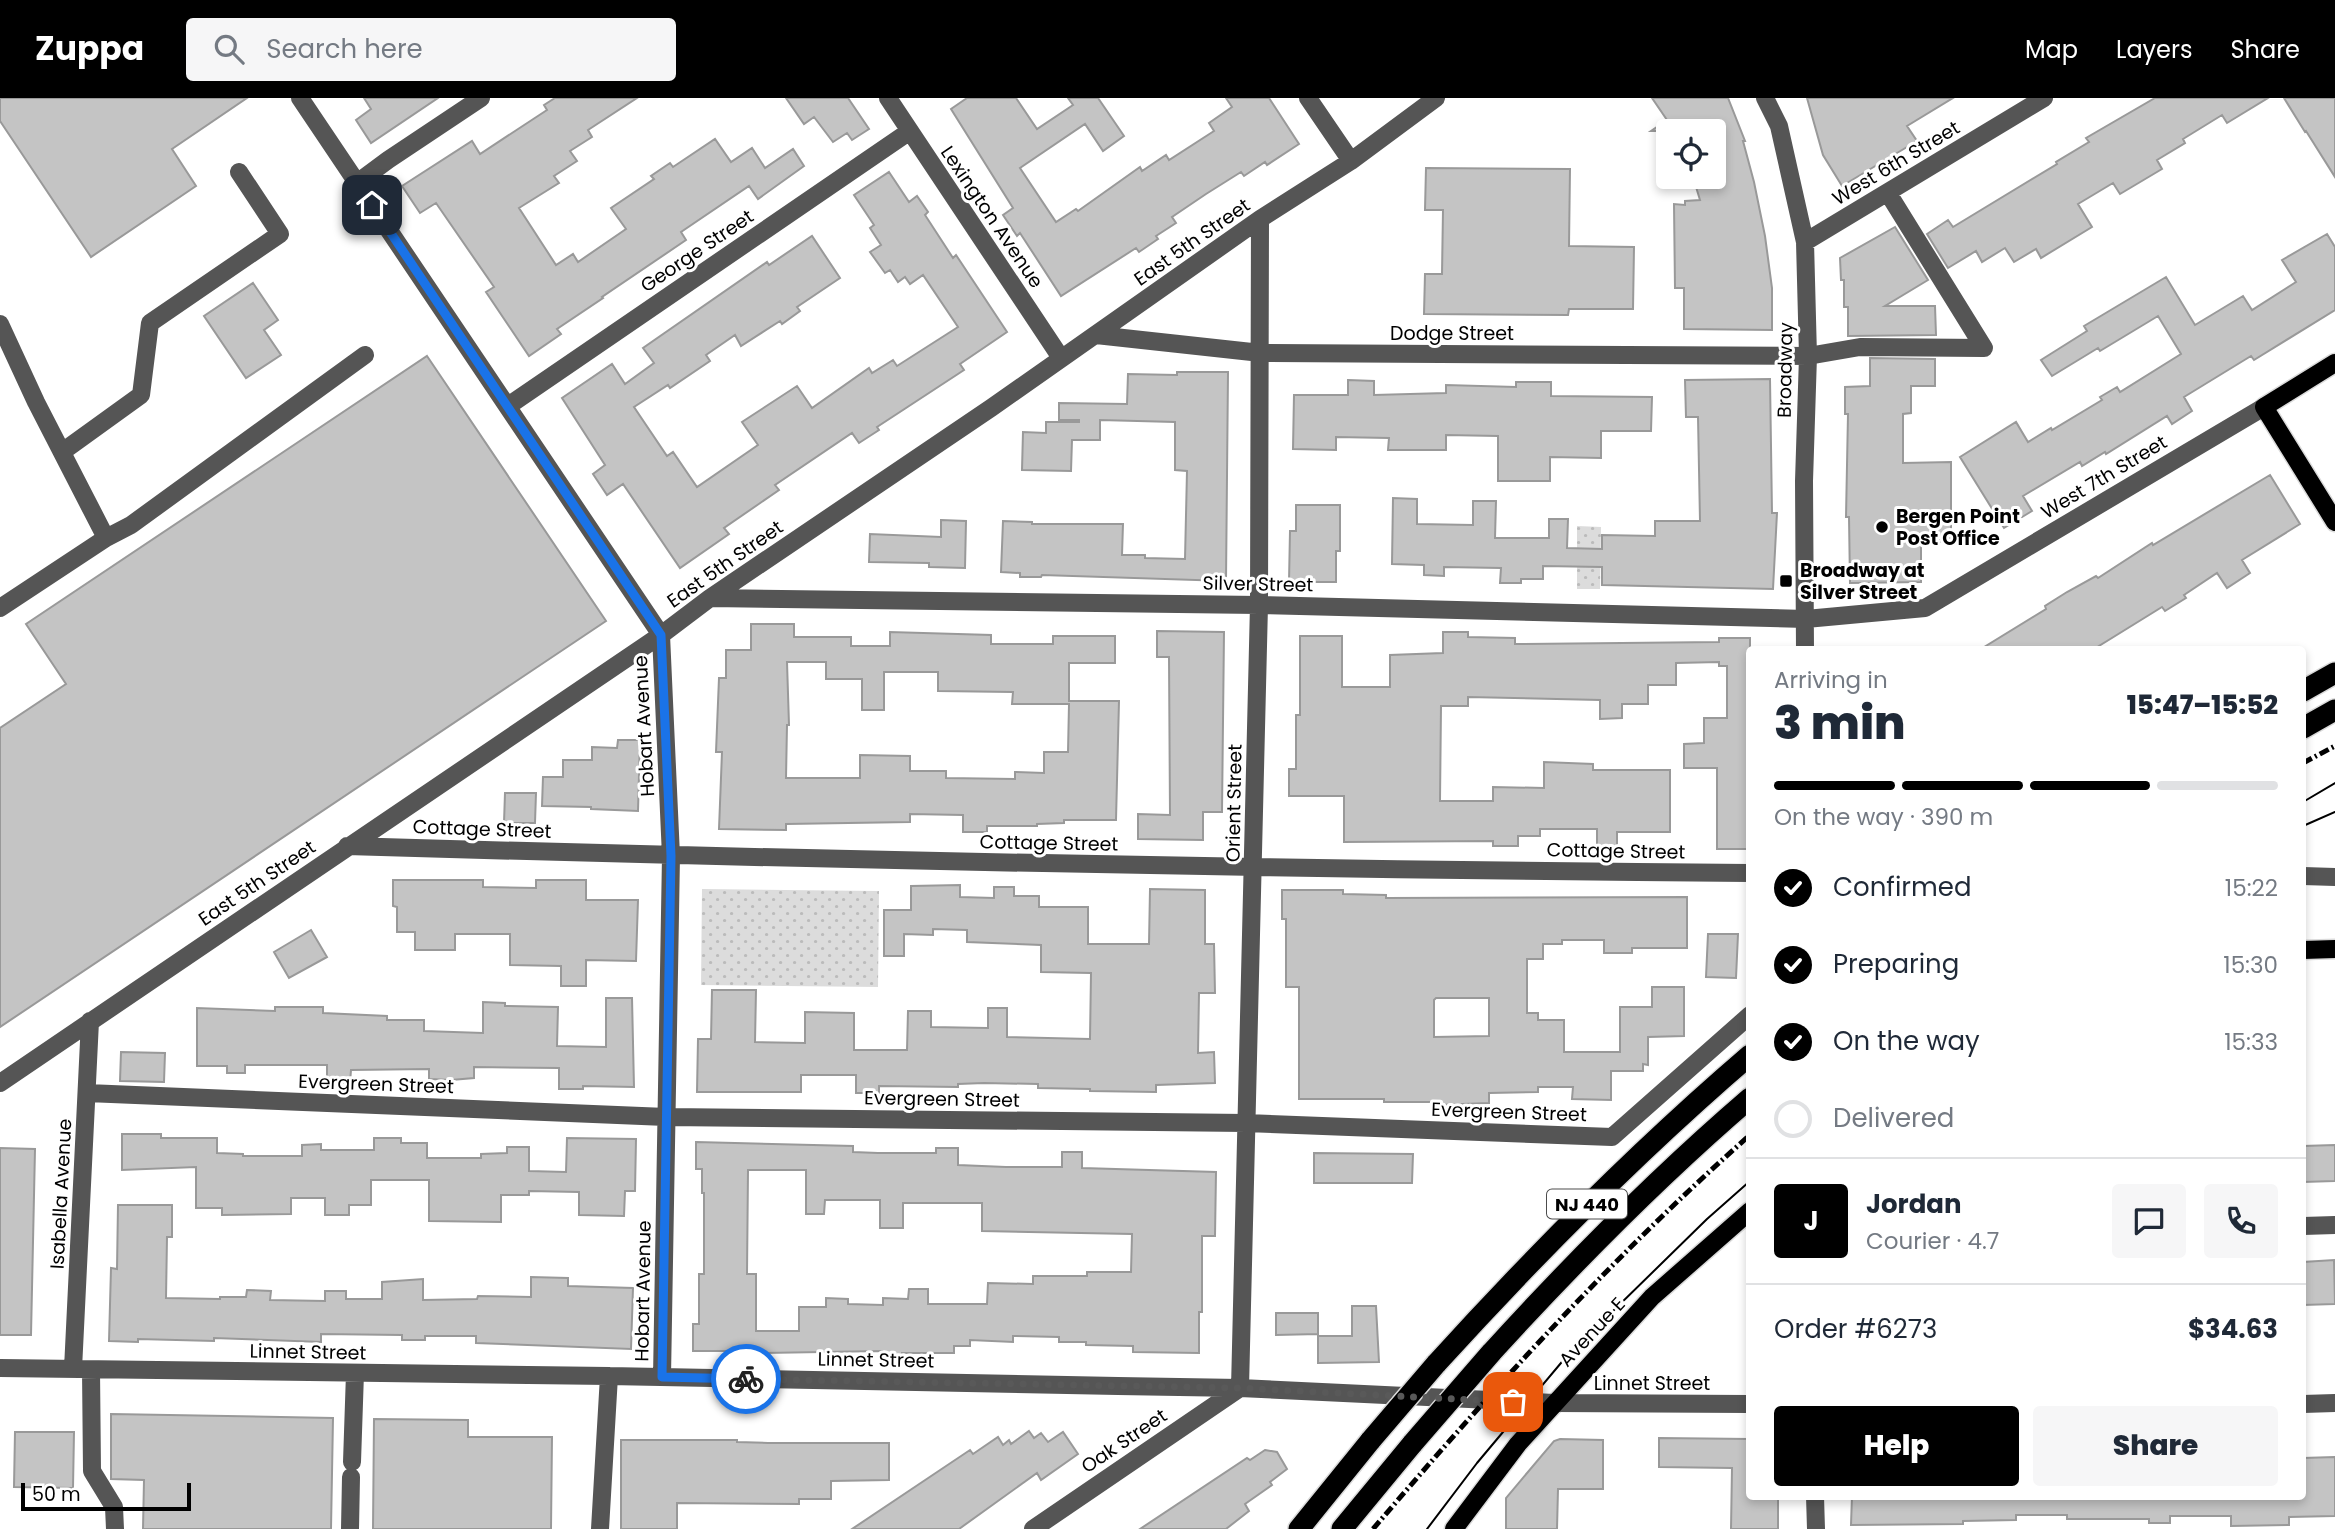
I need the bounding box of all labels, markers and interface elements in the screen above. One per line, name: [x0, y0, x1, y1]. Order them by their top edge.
search box: [186, 18, 676, 81]
text: Zuppa: [35, 25, 144, 72]
icon: search: [210, 30, 248, 68]
text: Search here: [266, 31, 423, 67]
text: Map: [2025, 33, 2078, 66]
text: Layers: [2116, 33, 2192, 66]
text: Share: [2230, 33, 2300, 66]
street label: West 6th Street: [1827, 114, 1965, 212]
map controls: [1656, 119, 1726, 189]
button: locate: [1656, 119, 1726, 189]
street label: Lexington Avenue: [934, 140, 1050, 294]
pin: [342, 175, 402, 235]
icon: home: [353, 186, 391, 224]
street label: East 5th Street: [1128, 192, 1256, 292]
street label: George Street: [635, 203, 759, 299]
street label: Dodge Street: [1390, 320, 1514, 347]
street label: Broadway: [1771, 322, 1799, 418]
street label: West 7th Street: [2036, 429, 2172, 525]
place label: Bergen Point Post Office: [1896, 503, 2020, 552]
street label: East 5th Street: [661, 514, 789, 614]
marker: Bergen Point Post Office: [1874, 519, 1890, 535]
place label: Broadway at Silver Street: [1800, 557, 1925, 606]
street label: Silver Street: [1202, 570, 1314, 598]
marker: Broadway at Silver Street: [1778, 573, 1794, 589]
street label: Hobart Avenue: [627, 655, 661, 797]
text: Arriving in: [1774, 664, 1888, 696]
text: 15:47–15:52: [2127, 687, 2278, 723]
text: 3 min: [1774, 691, 1906, 755]
street label: Orient Street: [1219, 744, 1249, 862]
text: On the way · 390 m: [1774, 801, 1993, 833]
street label: Cottage Street: [412, 813, 552, 845]
street label: Cottage Street: [979, 828, 1119, 858]
street label: East 5th Street: [193, 834, 321, 932]
street label: Cottage Street: [1546, 836, 1686, 866]
icon: check: [1774, 869, 1812, 907]
text: Confirmed: [1833, 869, 1971, 905]
text: 15:22: [2225, 872, 2278, 904]
icon: check: [1774, 946, 1812, 984]
text: Preparing: [1833, 946, 1959, 982]
text: 15:30: [2223, 949, 2278, 981]
icon: check: [1774, 1023, 1812, 1061]
text: On the way: [1833, 1023, 1980, 1059]
text: 15:33: [2224, 1026, 2278, 1058]
street label: Evergreen Street: [298, 1068, 454, 1100]
street label: Evergreen Street: [864, 1084, 1020, 1114]
street label: Evergreen Street: [1431, 1096, 1587, 1128]
text: Delivered: [1833, 1100, 1954, 1136]
street label: Isabella Avenue: [44, 1118, 78, 1270]
button: chat: [2112, 1184, 2186, 1258]
button: phone: [2204, 1184, 2278, 1258]
text: Jordan: [1866, 1186, 1962, 1222]
road number: NJ 440: [1547, 1190, 1627, 1218]
text: J: [1803, 1203, 1819, 1239]
street label: Hobart Avenue: [628, 1220, 658, 1362]
text: Courier · 4.7: [1866, 1225, 1999, 1257]
street label: Avenue E: [1553, 1291, 1631, 1373]
text: Order #6273: [1774, 1311, 1937, 1347]
text: $34.63: [2188, 1311, 2278, 1347]
street label: Linnet Street: [249, 1337, 367, 1367]
courier: [711, 1344, 781, 1414]
street label: Linnet Street: [817, 1345, 935, 1375]
icon: bike: [727, 1360, 765, 1398]
street label: Linnet Street: [1594, 1370, 1710, 1397]
pin: [1483, 1372, 1543, 1432]
icon: bag: [1494, 1383, 1532, 1421]
street label: Oak Street: [1076, 1402, 1172, 1480]
button: Help: [1774, 1406, 2019, 1486]
button: Share: [2033, 1406, 2278, 1486]
scale bar: [21, 1480, 191, 1512]
text: 50 m: [32, 1481, 81, 1508]

